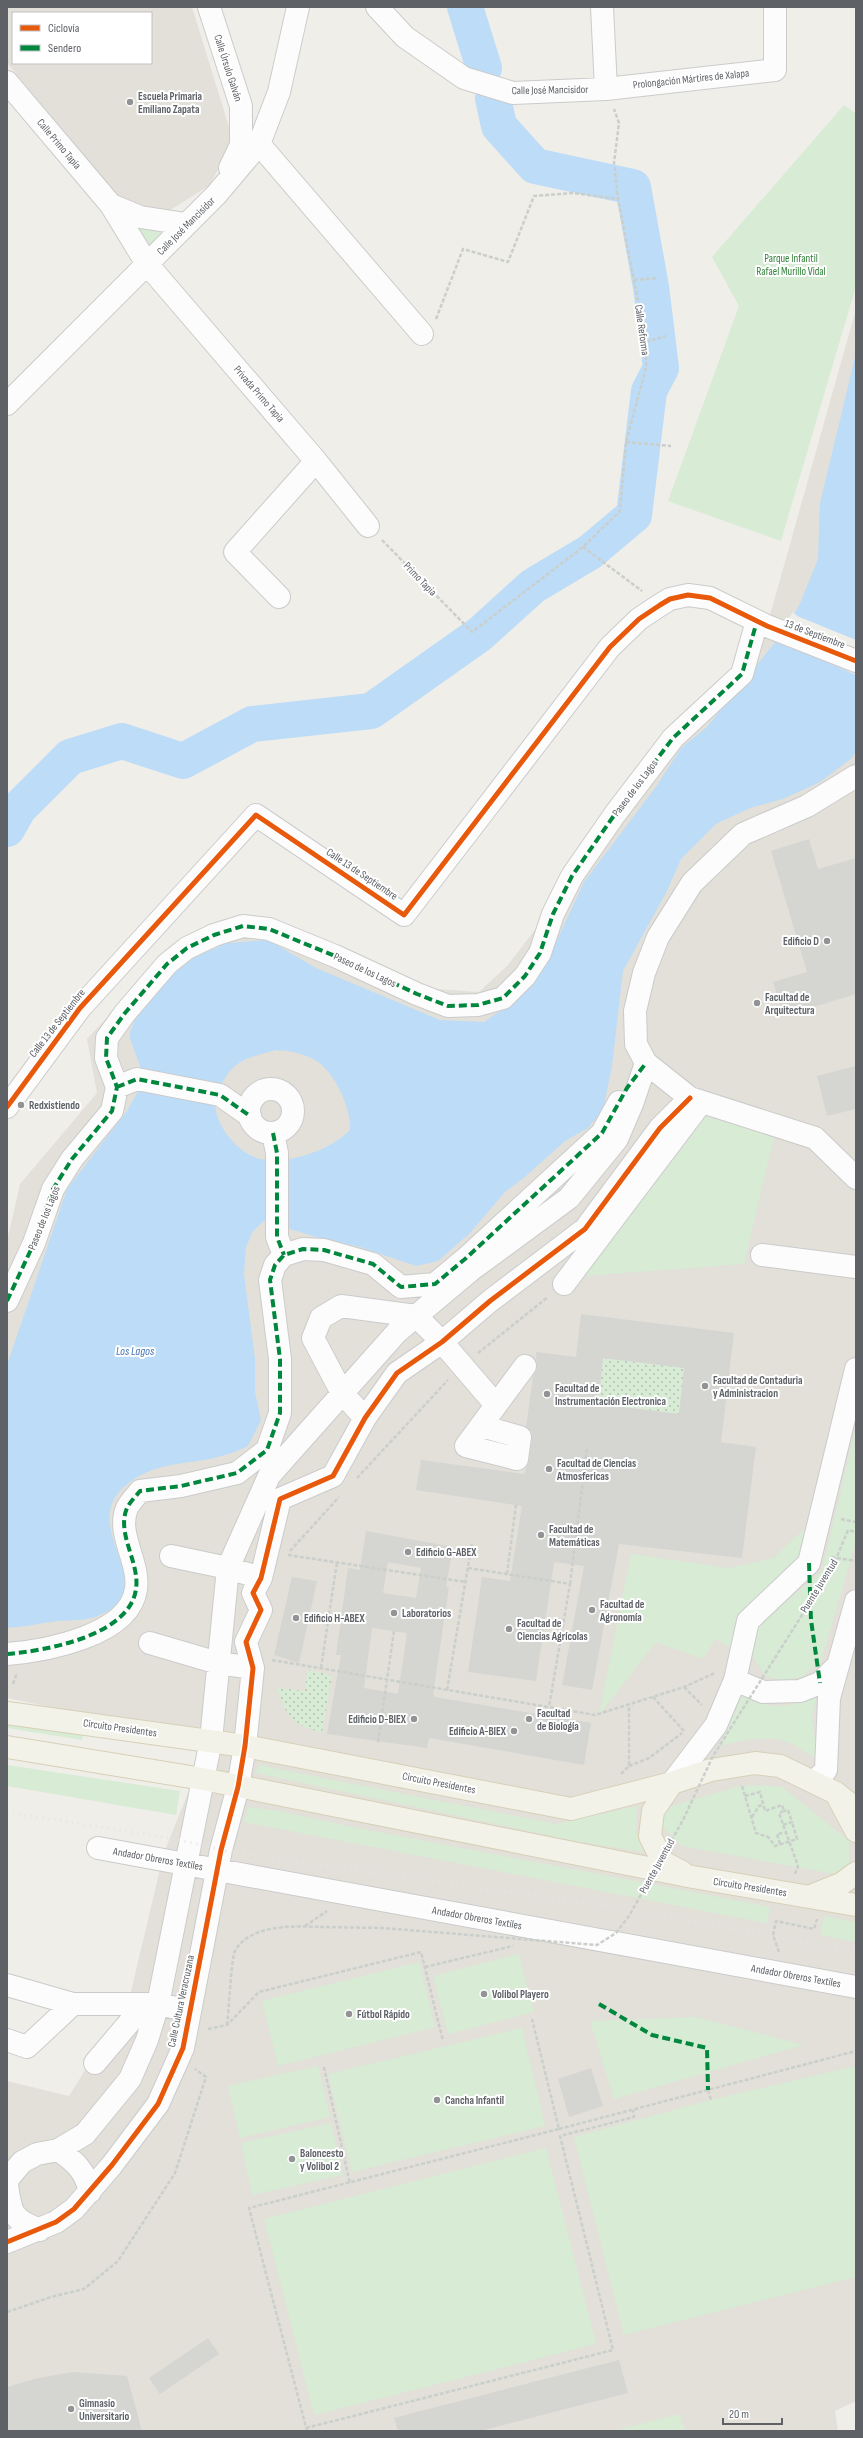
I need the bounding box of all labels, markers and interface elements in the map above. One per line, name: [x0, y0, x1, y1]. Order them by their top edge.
legend: [12, 12, 152, 64]
text: Ciclovía: [48, 21, 80, 36]
street label: Calle Úrsulo Galván: [211, 33, 245, 103]
text: Sendero: [48, 41, 81, 56]
street label: Prolongación Mártires de Xalapa: [632, 66, 750, 92]
street label: Calle José Mancisidor: [511, 83, 589, 97]
place label: Escuela Primaria Emiliano Zapata: [138, 90, 203, 116]
marker: Escuela Primaria Emiliano Zapata: [125, 97, 135, 107]
street label: Calle Primo Tapia: [34, 116, 84, 172]
street label: Calle José Mancisidor: [154, 194, 218, 258]
park label: Parque Infantil Rafael Murillo Vidal: [756, 252, 826, 278]
street label: Calle Reforma: [632, 304, 652, 356]
street label: Privada Primo Tapia: [231, 363, 287, 425]
street label: Primo Tapia: [401, 559, 439, 599]
street label: 13 de Septiembre: [783, 617, 847, 651]
street label: Paseo de los Lagos: [609, 757, 661, 819]
street label: Calle 13 de Septiembre: [324, 845, 400, 903]
place label: Edificio D: [783, 935, 819, 948]
marker: Edificio D: [822, 936, 832, 946]
street label: Paseo de los Lagos: [332, 950, 398, 990]
street label: Calle 13 de Septiembre: [26, 986, 88, 1060]
place label: Facultad de Arquitectura: [764, 991, 815, 1017]
marker: Facultad de Arquitectura: [752, 998, 762, 1008]
place label: Redxistiendo: [29, 1099, 80, 1112]
marker: Redxistiendo: [16, 1100, 26, 1110]
street label: Paseo de los Lagos: [25, 1184, 63, 1252]
water label: Los Lagos: [116, 1344, 155, 1359]
place label: Facultad de Contaduria y Administracion: [713, 1374, 803, 1400]
marker: Facultad de Contaduria y Administracion: [700, 1381, 710, 1391]
place label: Facultad de Instrumentación Electronica: [555, 1382, 666, 1408]
marker: Facultad de Instrumentación Electronica: [542, 1389, 552, 1399]
place label: Facultad de Ciencias Atmosfericas: [556, 1457, 636, 1483]
marker: Facultad de Ciencias Atmosfericas: [544, 1464, 554, 1474]
place label: Facultad de Matemáticas: [549, 1523, 600, 1549]
marker: Facultad de Matemáticas: [536, 1530, 546, 1540]
place label: Edificio G-ABEX: [416, 1546, 477, 1559]
marker: Edificio G-ABEX: [403, 1547, 413, 1557]
street label: Puente Juventud: [797, 1556, 841, 1615]
place label: Facultad de Agronomía: [599, 1598, 645, 1624]
marker: Facultad de Agronomía: [587, 1605, 597, 1615]
place label: Laboratorios: [402, 1607, 451, 1620]
marker: Laboratorios: [389, 1608, 399, 1618]
place label: Edificio H-ABEX: [304, 1612, 365, 1625]
marker: Edificio H-ABEX: [291, 1613, 301, 1623]
place label: Facultad de Ciencias Agrícolas: [517, 1617, 588, 1643]
marker: Facultad de Ciencias Agrícolas: [504, 1624, 514, 1634]
place label: Facultad de Biología: [537, 1707, 579, 1733]
place label: Edificio D-BIEX: [348, 1713, 407, 1726]
marker: Edificio D-BIEX: [409, 1714, 419, 1724]
marker: Facultad de Biología: [524, 1714, 534, 1724]
street label: Circuito Presidentes: [82, 1716, 158, 1740]
place label: Edificio A-BIEX: [449, 1725, 507, 1738]
marker: Edificio A-BIEX: [509, 1726, 519, 1736]
street label: Circuito Presidentes: [401, 1770, 477, 1796]
street label: Puente Juventud: [637, 1836, 678, 1896]
street label: Andador Obreros Textiles: [111, 1845, 204, 1873]
street label: Circuito Presidentes: [712, 1875, 788, 1899]
street label: Andador Obreros Textiles: [430, 1904, 523, 1932]
street label: Calle Cultura Veracruzana: [165, 1954, 197, 2048]
street label: Andador Obreros Textiles: [749, 1962, 842, 1990]
place label: Volibol Playero: [492, 1988, 549, 2001]
marker: Volibol Playero: [479, 1989, 489, 1999]
place label: Fútbol Rápido: [357, 2008, 410, 2021]
marker: Fútbol Rápido: [344, 2009, 354, 2019]
place label: Cancha Infantil: [445, 2094, 504, 2107]
marker: Cancha Infantil: [432, 2095, 442, 2105]
place label: Baloncesto y Volibol 2: [300, 2147, 344, 2173]
marker: Baloncesto y Volibol 2: [287, 2154, 297, 2164]
place label: Gimnasio Universitario: [79, 2397, 130, 2423]
scale bar: [723, 2400, 782, 2426]
marker: Gimnasio Universitario: [66, 2404, 76, 2414]
text: 20 m: [729, 2407, 749, 2422]

